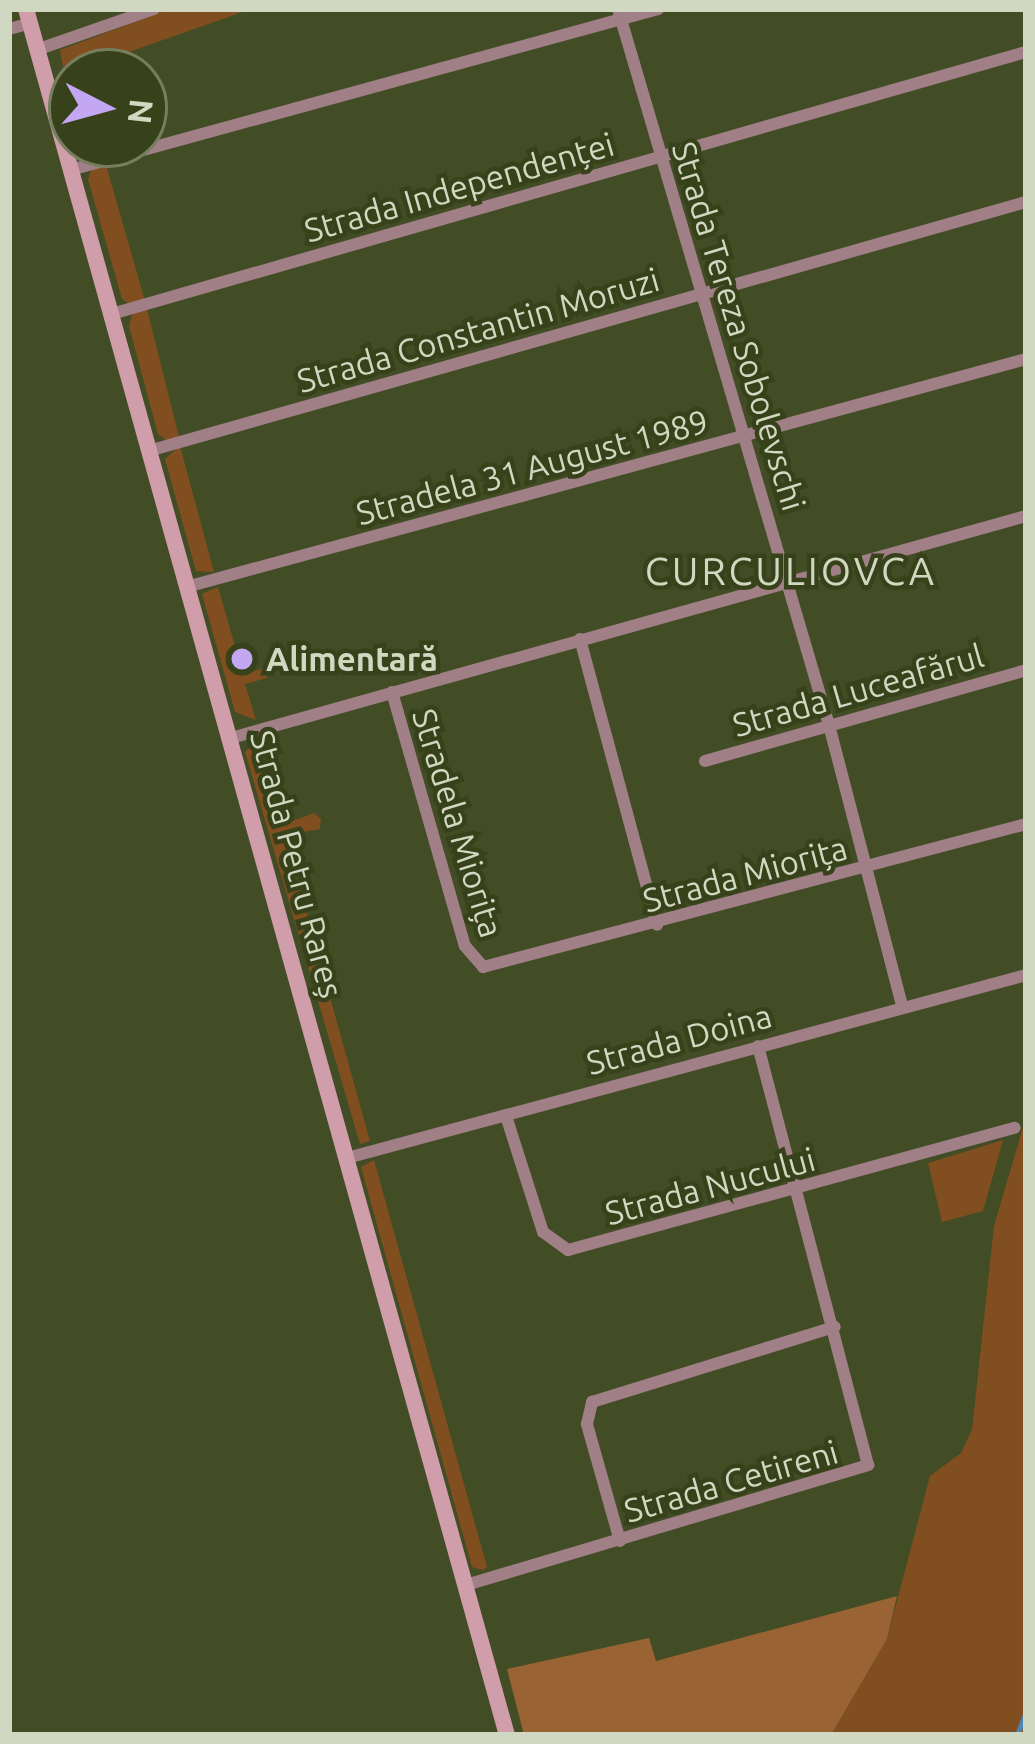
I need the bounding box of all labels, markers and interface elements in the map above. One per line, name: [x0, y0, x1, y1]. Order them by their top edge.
north arrow: [48, 48, 168, 168]
text: N: [122, 97, 161, 126]
street label: Strada Independenței: [300, 124, 618, 250]
street label: Strada Tereza Sobolevschi: [664, 137, 814, 515]
street label: Strada Constantin Moruzi: [292, 259, 664, 401]
street label: Stradela 31 August 1989: [352, 401, 712, 533]
district label: CURCULIOVCA: [645, 548, 937, 594]
street label: Strada Luceafărul: [728, 635, 988, 745]
place label: Alimentară: [266, 639, 438, 679]
marker: Alimentară: [229, 646, 255, 672]
street label: Stradela Miorița: [404, 704, 512, 942]
street label: Strada Petru Rareș: [242, 726, 352, 1002]
street label: Strada Miorița: [638, 828, 852, 920]
street label: Strada Doina: [582, 995, 776, 1083]
street label: Strada Nucului: [601, 1139, 819, 1233]
street label: Strada Cetireni: [620, 1432, 842, 1530]

